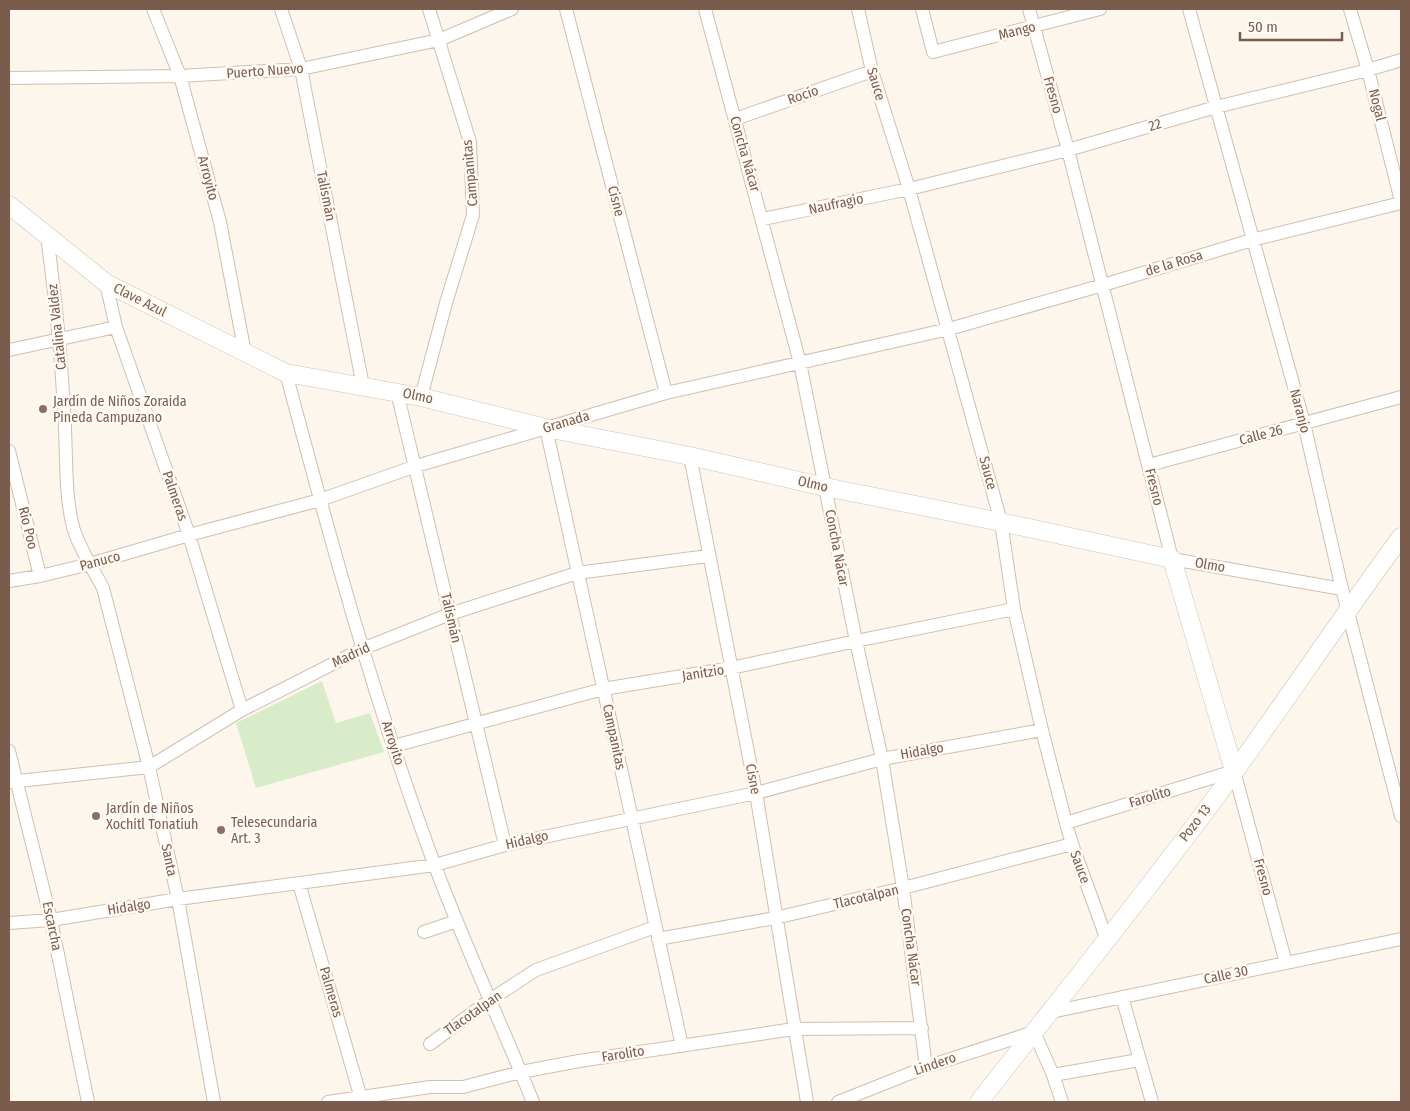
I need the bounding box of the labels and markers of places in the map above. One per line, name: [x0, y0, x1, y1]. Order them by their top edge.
place label: Jardín de Niños Zoraida Pineda Campuzano: [53, 393, 187, 426]
marker: Jardín de Niños Zoraida Pineda Campuzano: [37, 403, 49, 415]
place label: Jardín de Niños Xochitl Tonatiuh: [106, 800, 198, 833]
marker: Jardín de Niños Xochitl Tonatiuh: [90, 810, 102, 822]
place label: Telesecundaria Art. 3: [231, 814, 317, 847]
marker: Telesecundaria Art. 3: [215, 824, 227, 836]

